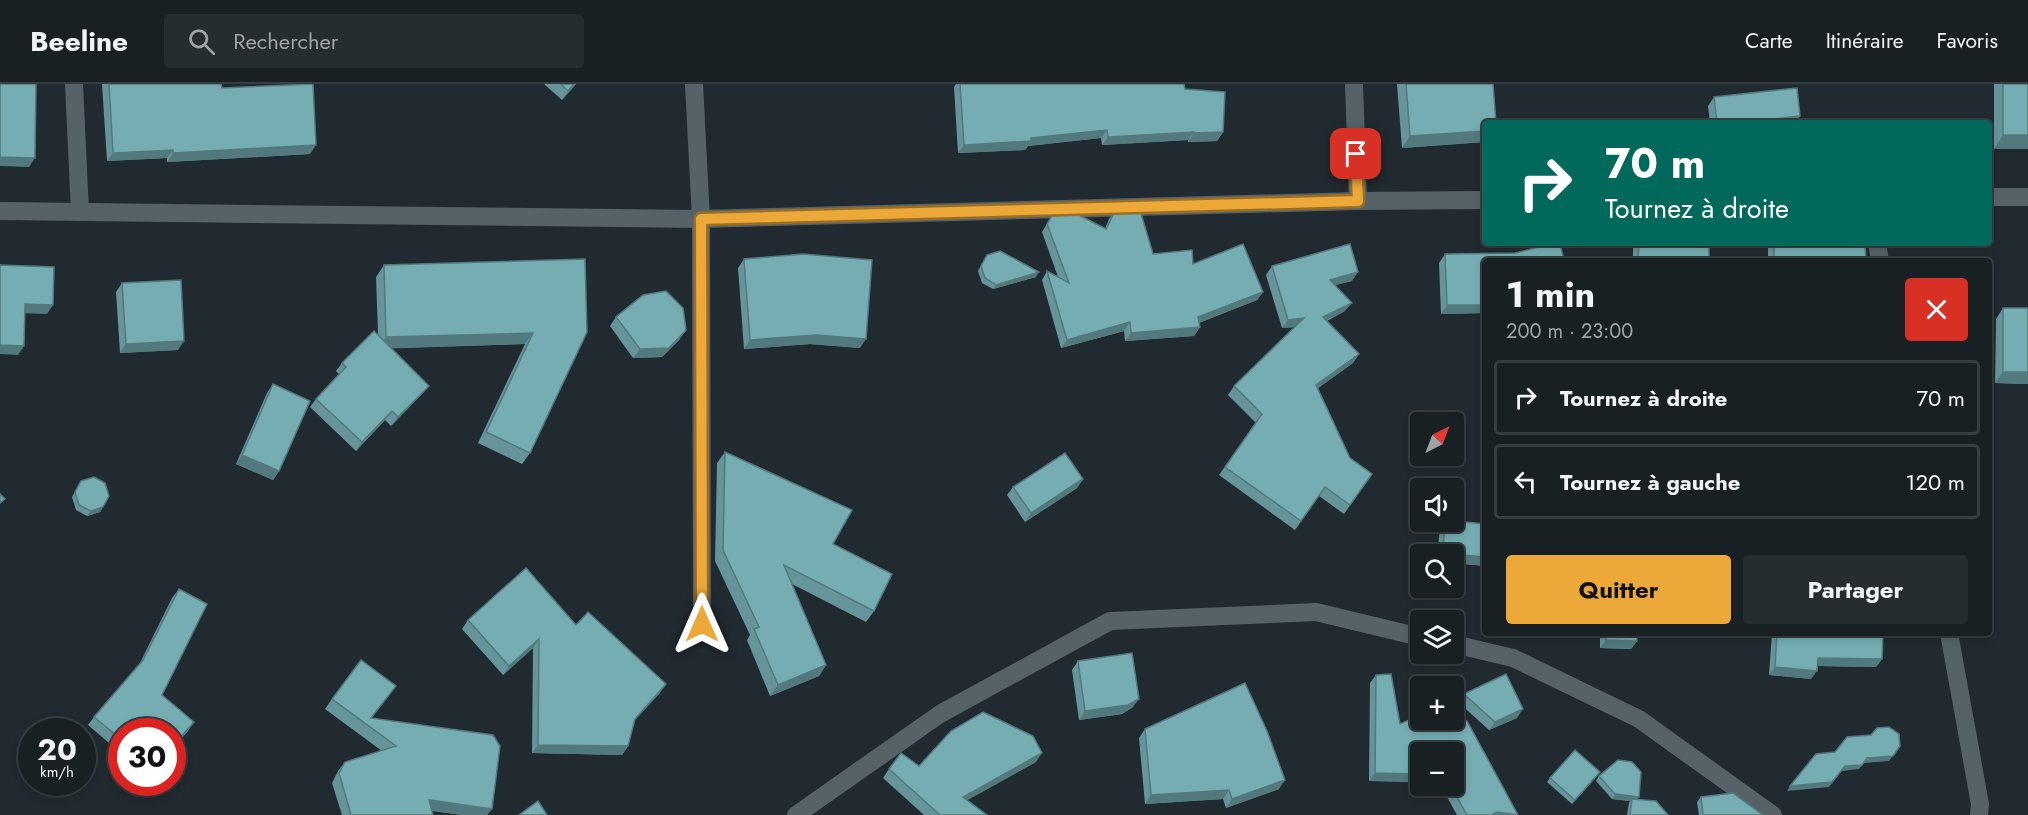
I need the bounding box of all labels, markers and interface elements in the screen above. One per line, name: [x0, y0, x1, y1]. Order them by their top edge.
search box: [164, 14, 584, 68]
text: Beeline: [30, 21, 128, 62]
icon: search: [185, 25, 218, 58]
text: Rechercher: [233, 25, 338, 57]
text: Carte: [1745, 26, 1793, 56]
text: Itinéraire: [1826, 26, 1904, 56]
text: Favoris: [1937, 26, 1998, 56]
pin: [1330, 128, 1381, 179]
text: 70 m: [1605, 133, 1705, 194]
icon: arrive: [1339, 137, 1372, 170]
icon: right: [1506, 144, 1584, 222]
text: Tournez à droite: [1605, 189, 1789, 228]
text: 1 min: [1506, 268, 1595, 320]
button: close: [1905, 278, 1968, 341]
text: 200 m · 23:00: [1506, 317, 1633, 346]
icon: right: [1509, 381, 1542, 414]
text: Tournez à droite: [1560, 382, 1727, 414]
text: 70 m: [1916, 382, 1965, 414]
north arrow: [1410, 412, 1464, 466]
map controls: [1410, 412, 1464, 796]
icon: left: [1509, 465, 1542, 498]
text: Tournez à gauche: [1560, 466, 1740, 498]
text: 120 m: [1906, 466, 1965, 498]
button: sound: [1410, 478, 1464, 532]
button: search: [1410, 544, 1464, 598]
button: Quitter: [1506, 555, 1731, 624]
button: Partager: [1743, 555, 1968, 624]
position arrow: [670, 592, 734, 656]
button: layers: [1410, 610, 1464, 664]
button: +: [1410, 676, 1464, 730]
speed limit sign: 30: [108, 718, 186, 796]
text: 20: [37, 728, 77, 771]
button: −: [1410, 742, 1464, 796]
text: km/h: [40, 761, 74, 783]

